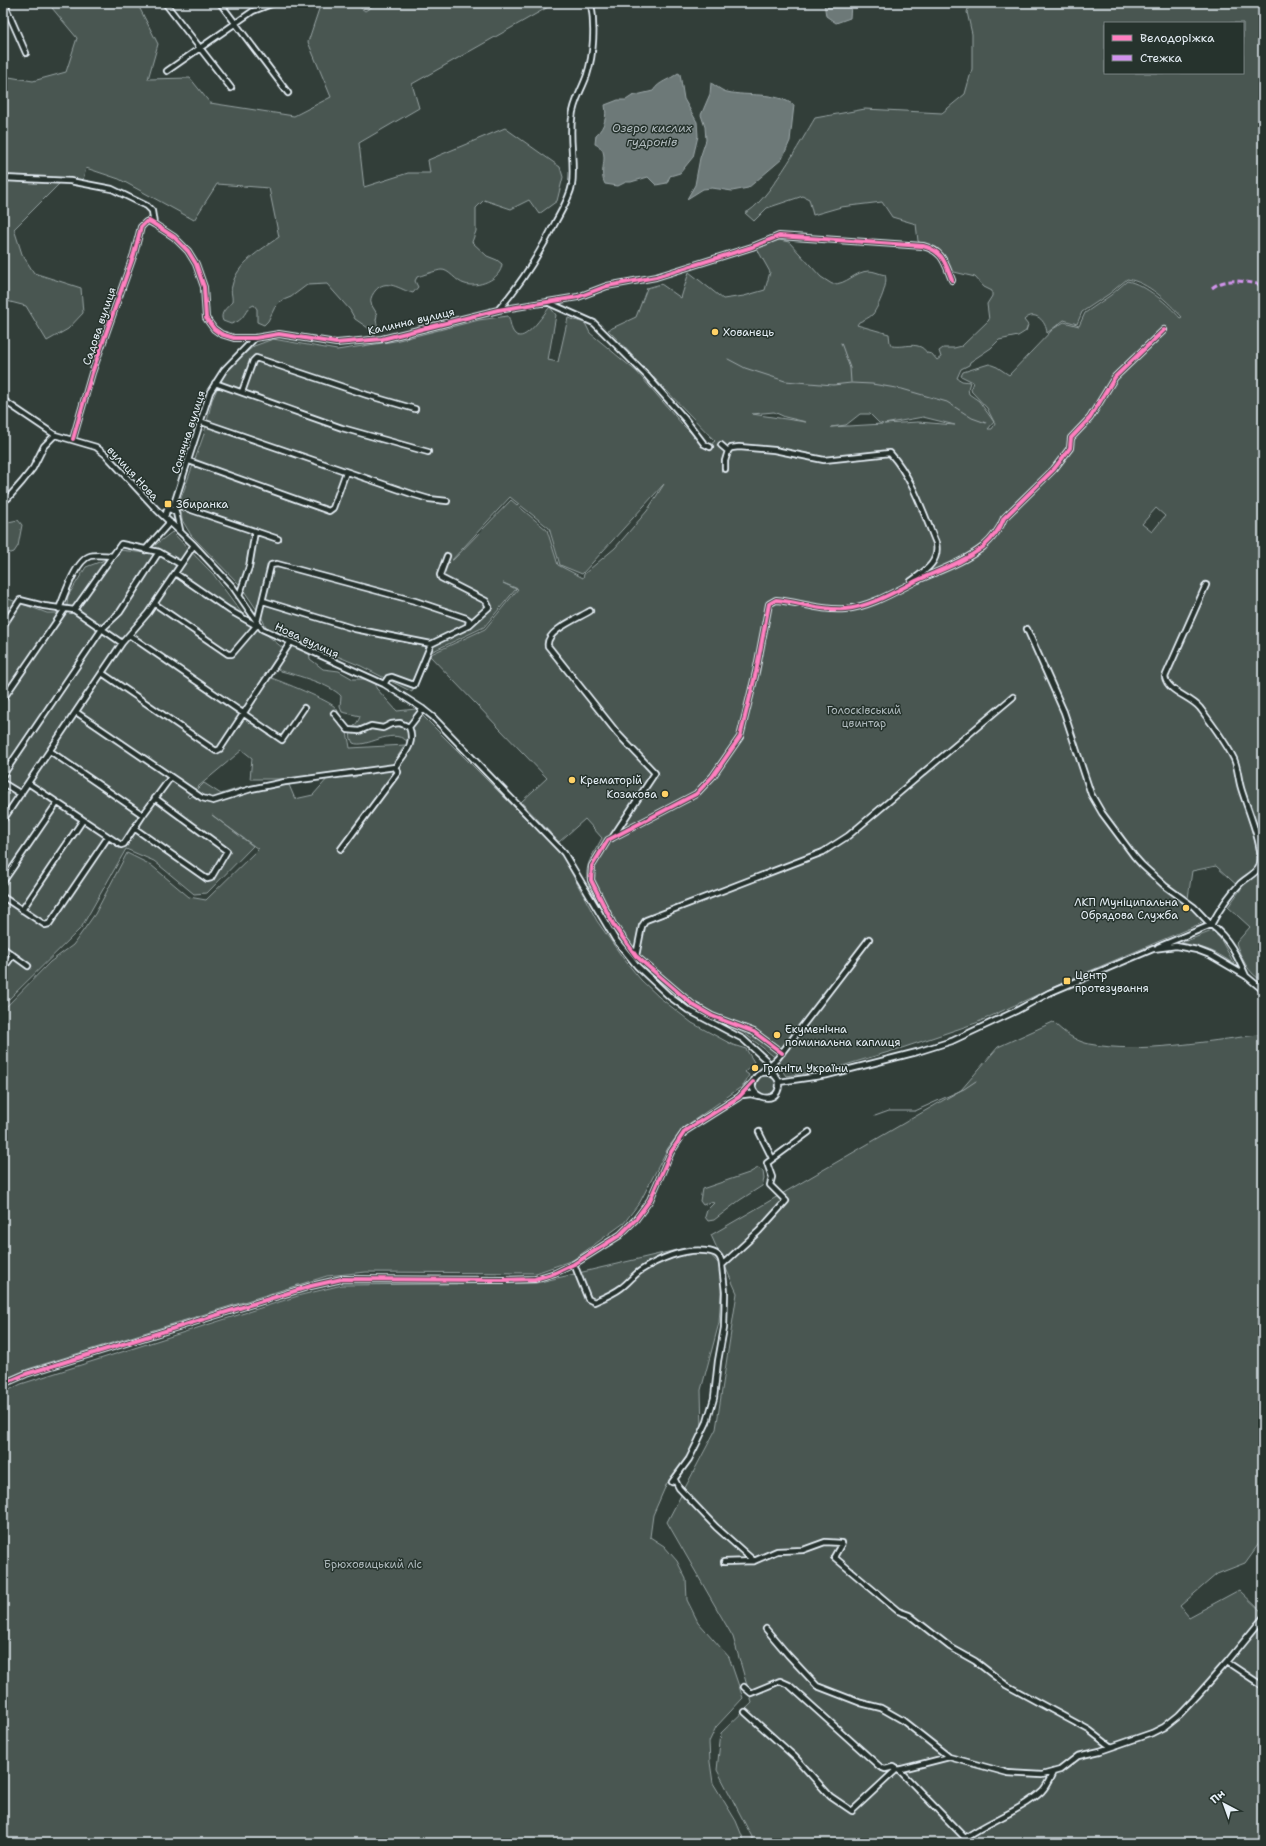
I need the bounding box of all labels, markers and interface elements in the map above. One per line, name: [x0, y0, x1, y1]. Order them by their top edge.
legend: [1104, 22, 1244, 74]
text: Велодоріжка: [1140, 30, 1215, 46]
text: Стежка: [1140, 50, 1182, 66]
water label: Озеро кислих гудронів: [612, 120, 693, 150]
street label: Садова вулиця: [79, 285, 120, 367]
street label: Калинна вулиця: [366, 304, 456, 339]
place label: Хованець: [723, 325, 774, 340]
marker: Хованець: [710, 327, 720, 337]
street label: Сонячна вулиця: [168, 389, 209, 476]
street label: вулиця Нова: [104, 443, 162, 504]
place label: Збиранка: [176, 497, 229, 512]
marker: Збиранка: [163, 499, 173, 509]
street label: Нова вулиця: [272, 619, 341, 662]
park label: Голосківський цвинтар: [827, 703, 901, 731]
place label: Крематорій: [580, 773, 642, 788]
marker: Крематорій: [567, 775, 577, 785]
place label: Козакова: [607, 787, 657, 802]
marker: Козакова: [660, 789, 670, 799]
place label: ЛКП Муніципальна Обрядова Служба: [1074, 895, 1178, 923]
marker: ЛКП Муніципальна Обрядова Служба: [1181, 903, 1191, 913]
place label: Центр протезування: [1075, 968, 1149, 996]
marker: Центр протезування: [1062, 976, 1072, 986]
place label: Екуменічна поминальна каплиця: [785, 1022, 901, 1050]
marker: Екуменічна поминальна каплиця: [772, 1030, 782, 1040]
place label: Граніти України: [763, 1061, 848, 1076]
marker: Граніти України: [750, 1063, 760, 1073]
park label: Брюховицький ліс: [324, 1557, 423, 1572]
north arrow: [1204, 1784, 1244, 1824]
text: Пн: [1207, 1786, 1228, 1807]

